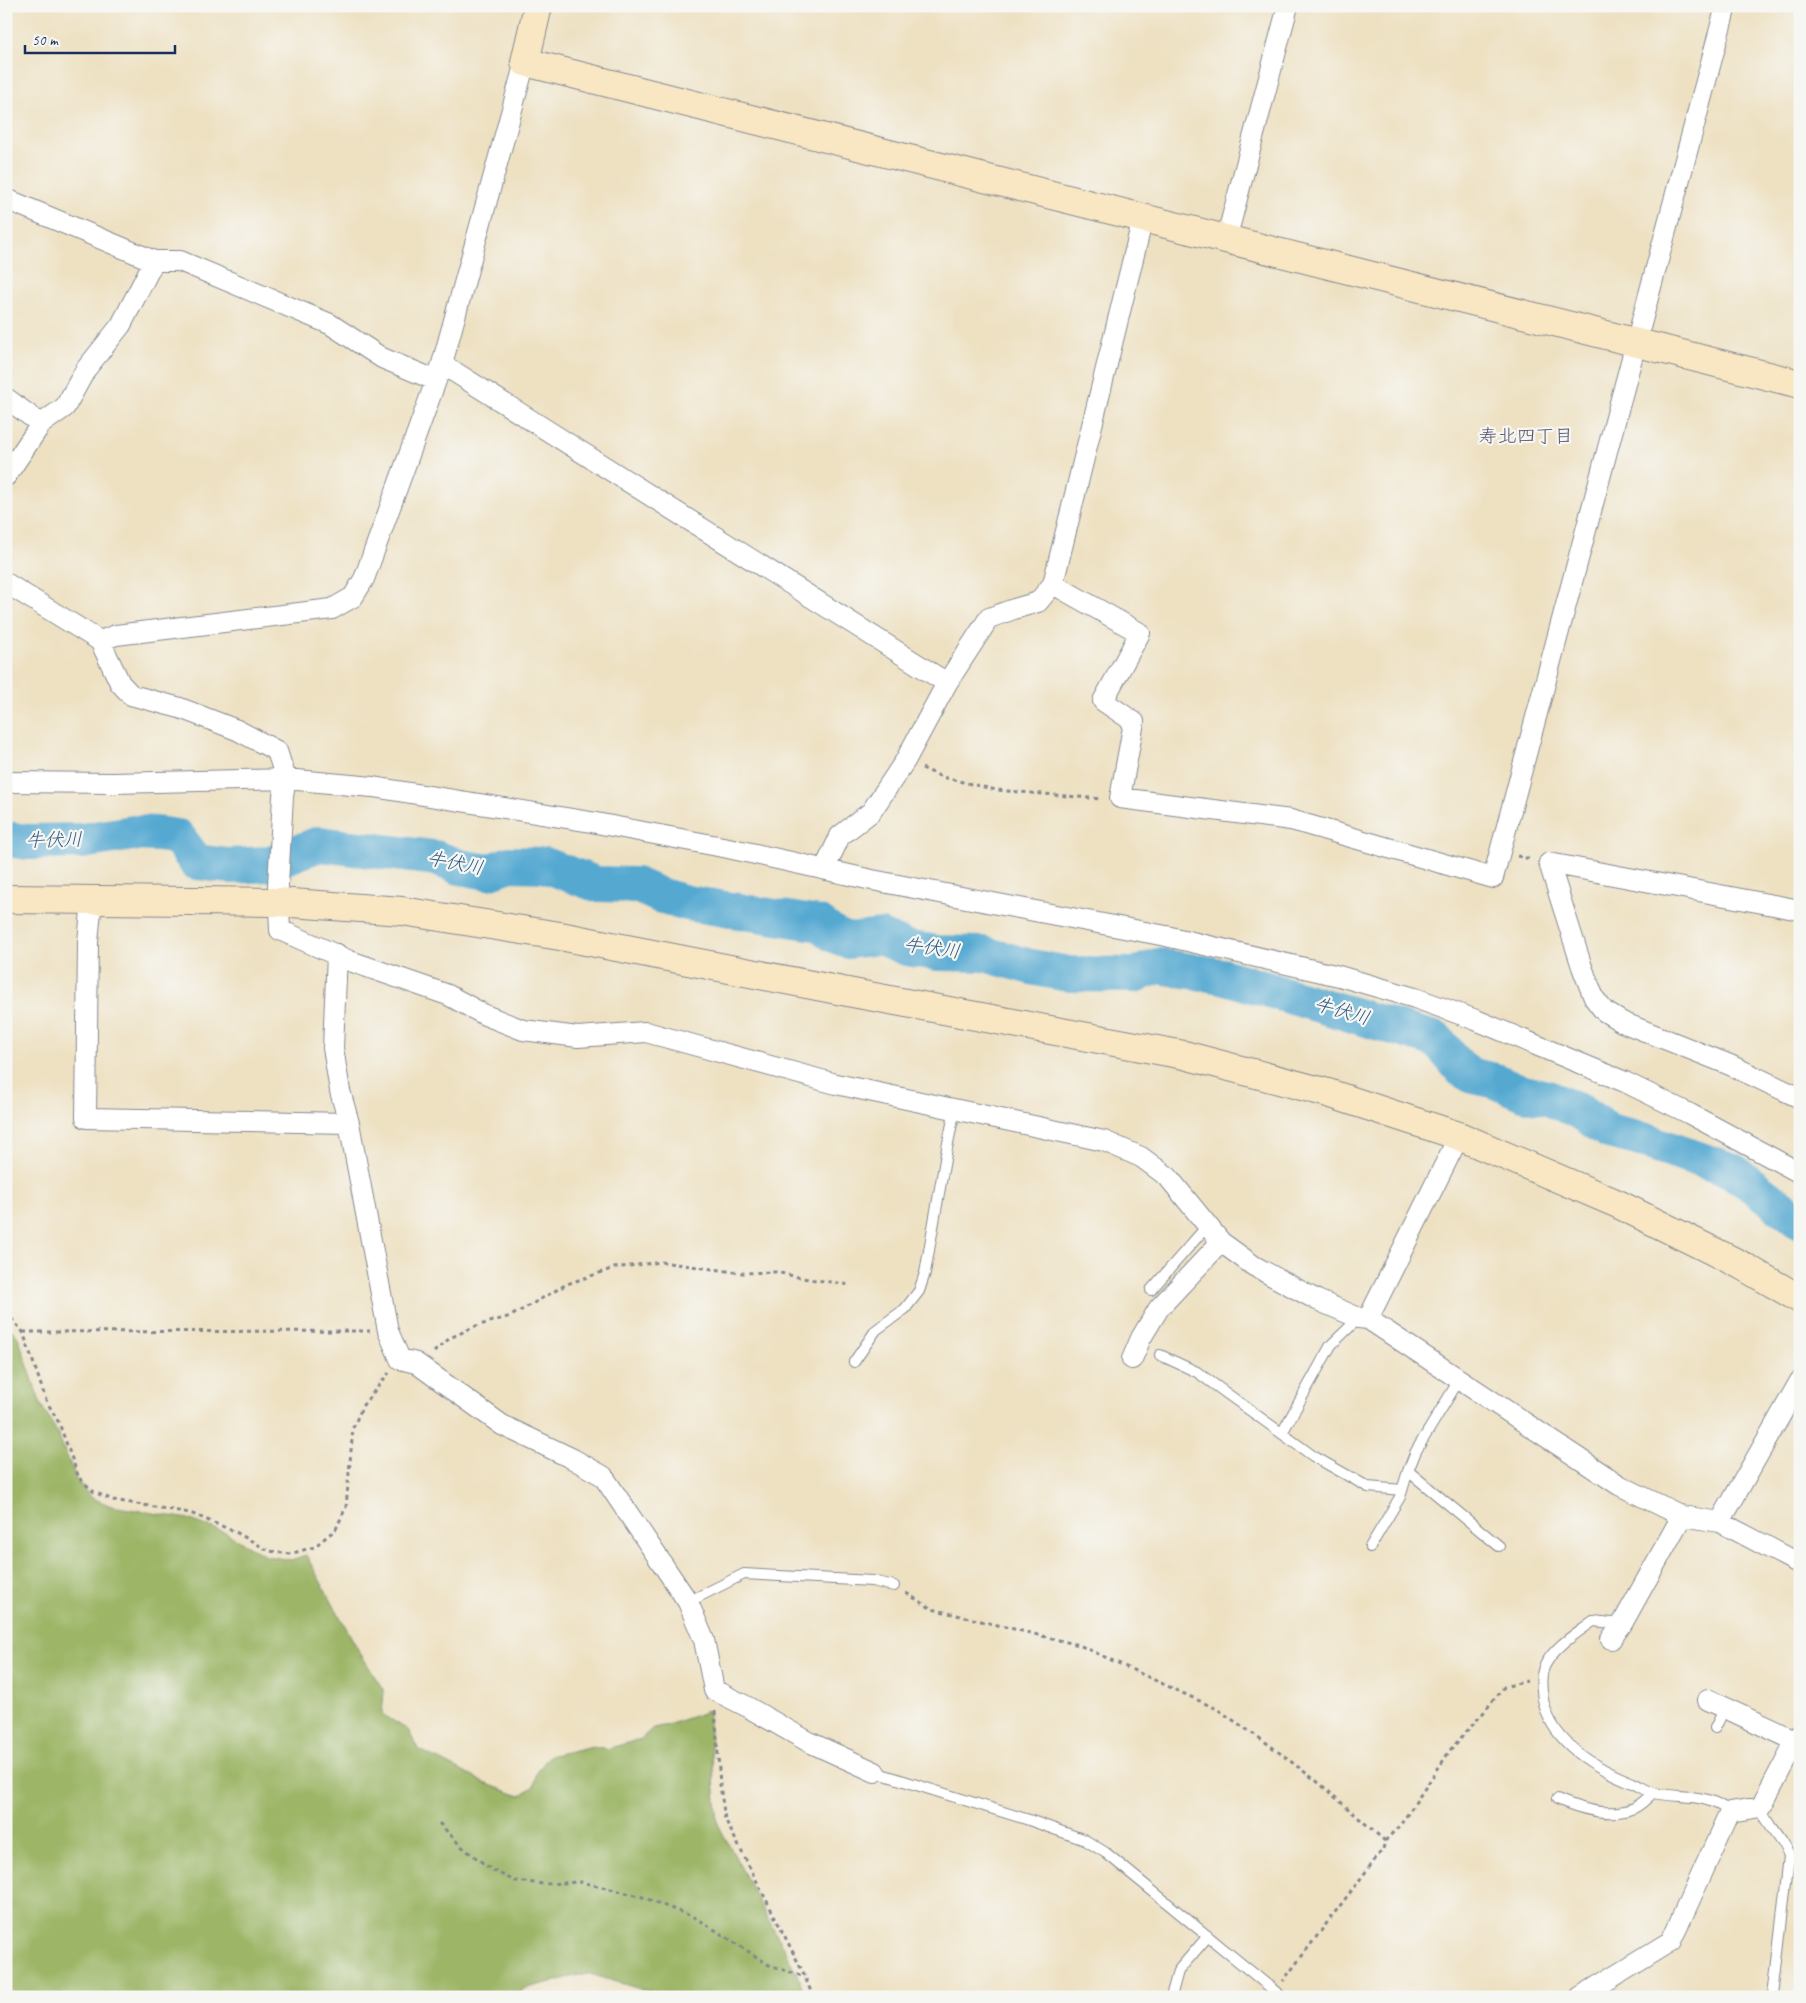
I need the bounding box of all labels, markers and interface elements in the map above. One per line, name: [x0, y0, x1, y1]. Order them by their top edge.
scale bar: [25, 22, 175, 54]
text: 50 m: [32, 31, 59, 50]
district label: 寿北四丁目: [1478, 424, 1574, 448]
water label: 牛伏川: [25, 828, 83, 852]
water label: 牛伏川: [425, 846, 485, 880]
water label: 牛伏川: [902, 932, 962, 964]
water label: 牛伏川: [1311, 992, 1373, 1030]

